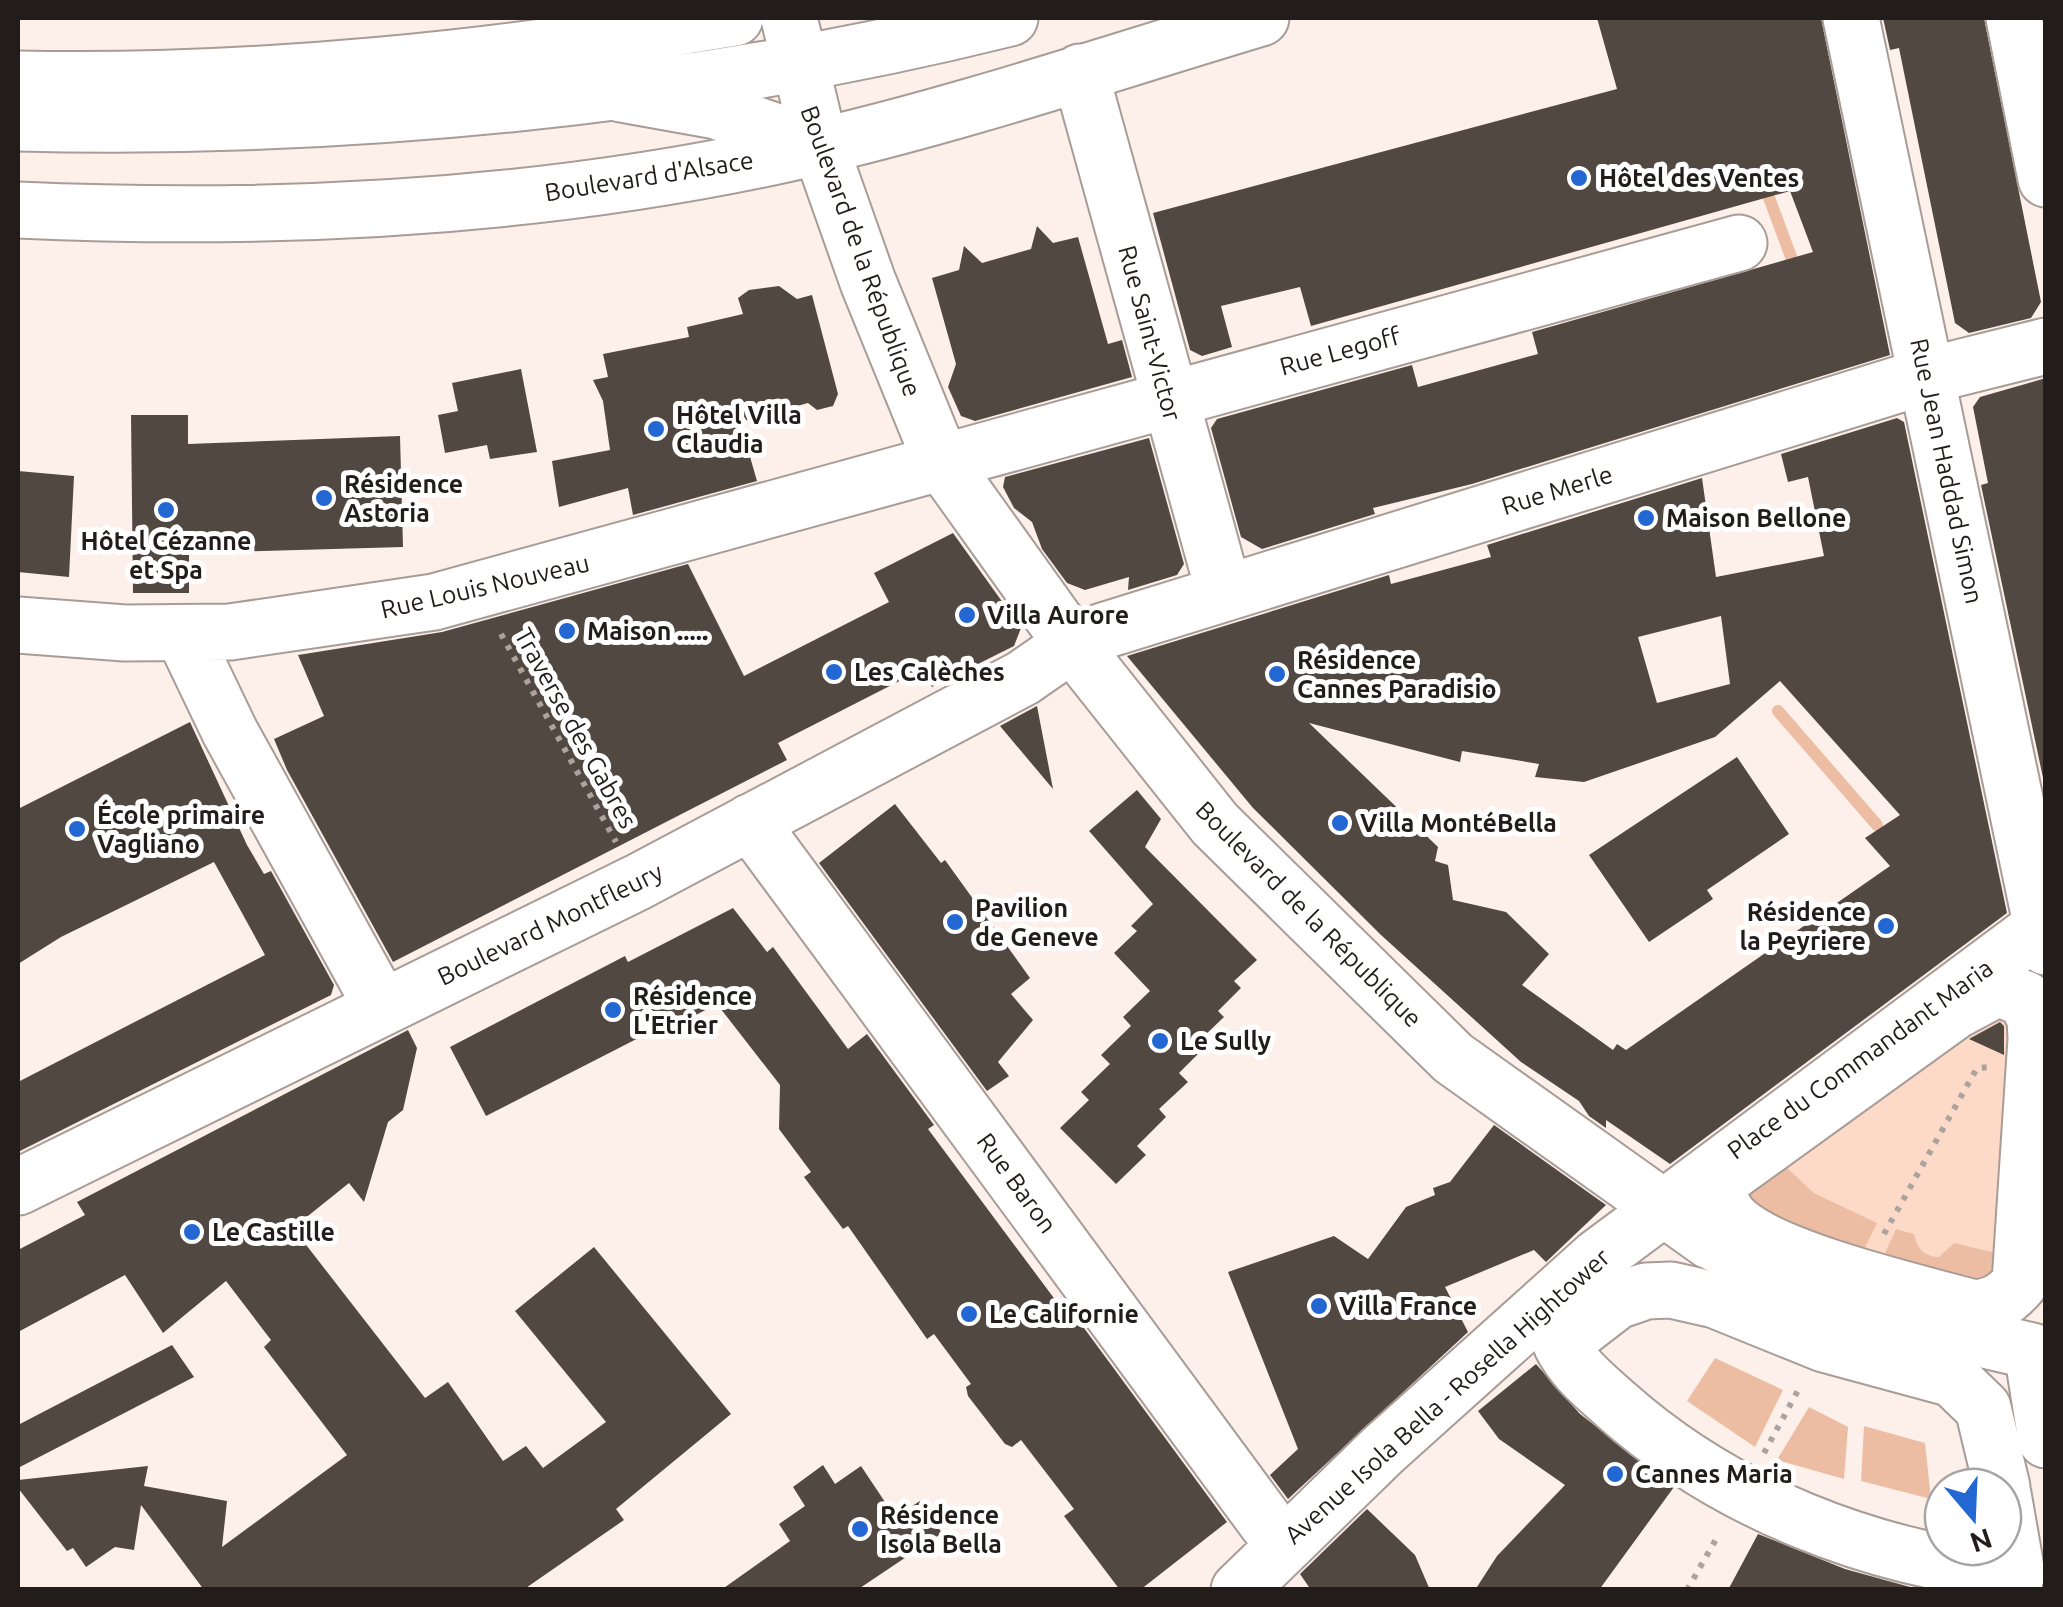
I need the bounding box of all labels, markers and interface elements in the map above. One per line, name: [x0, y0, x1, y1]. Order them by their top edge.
street label: Boulevard de la République: [795, 102, 927, 400]
street label: Boulevard d'Alsace: [543, 146, 755, 206]
place label: Hôtel des Ventes: [1599, 164, 1799, 192]
marker: Hôtel des Ventes: [1568, 167, 1590, 189]
street label: Rue Saint-Victor: [1113, 242, 1187, 424]
street label: Rue Legoff: [1277, 321, 1404, 381]
street label: Rue Jean Haddad Simon: [1905, 336, 1989, 606]
place label: Hôtel Villa Claudia: [676, 401, 802, 458]
marker: Hôtel Villa Claudia: [645, 418, 667, 440]
street label: Rue Merle: [1498, 460, 1616, 520]
place label: Résidence Astoria: [344, 470, 463, 527]
marker: Résidence Astoria: [313, 487, 335, 509]
marker: Hôtel Cézanne et Spa: [155, 499, 177, 521]
place label: Maison Bellone: [1666, 504, 1846, 532]
marker: Maison Bellone: [1635, 507, 1657, 529]
place label: Hôtel Cézanne et Spa: [81, 527, 251, 584]
street label: Rue Louis Nouveau: [378, 548, 592, 624]
place label: Villa Aurore: [987, 601, 1129, 629]
marker: Villa Aurore: [956, 604, 978, 626]
place label: Maison .....: [587, 617, 708, 645]
marker: Maison .....: [556, 620, 578, 642]
street label: Traverse des Gabres: [509, 623, 643, 833]
place label: Résidence Cannes Paradisio: [1297, 646, 1496, 703]
place label: Les Calèches: [854, 658, 1005, 686]
marker: Les Calèches: [823, 661, 845, 683]
marker: Résidence Cannes Paradisio: [1266, 663, 1288, 685]
street label: Boulevard de la République: [1190, 795, 1428, 1033]
place label: École primaire Vagliano: [97, 799, 265, 858]
place label: Villa MontéBella: [1360, 809, 1557, 837]
marker: Villa MontéBella: [1329, 812, 1351, 834]
marker: École primaire Vagliano: [66, 818, 88, 840]
street label: Boulevard Montfleury: [433, 857, 667, 991]
place label: Pavilion de Geneve: [975, 894, 1099, 951]
place label: Résidence la Peyriere: [1739, 898, 1866, 955]
marker: Pavilion de Geneve: [944, 911, 966, 933]
marker: Résidence la Peyriere: [1875, 915, 1897, 937]
street label: Place du Commandant Maria: [1722, 953, 1998, 1165]
place label: Résidence L'Etrier: [633, 982, 752, 1039]
marker: Résidence L'Etrier: [602, 999, 624, 1021]
place label: Le Sully: [1180, 1027, 1271, 1055]
marker: Le Sully: [1149, 1030, 1171, 1052]
street label: Rue Baron: [971, 1128, 1063, 1238]
place label: Le Castille: [212, 1218, 335, 1246]
marker: Le Castille: [181, 1221, 203, 1243]
street label: Avenue Isola Bella - Rosella Hightower: [1279, 1242, 1615, 1549]
place label: Villa France: [1339, 1292, 1477, 1320]
marker: Villa France: [1308, 1295, 1330, 1317]
place label: Le Californie: [989, 1300, 1139, 1328]
marker: Le Californie: [958, 1303, 980, 1325]
place label: Cannes Maria: [1635, 1460, 1793, 1488]
marker: Cannes Maria: [1604, 1463, 1626, 1485]
north arrow: [1923, 1467, 2023, 1567]
place label: Résidence Isola Bella: [880, 1501, 1002, 1558]
marker: Résidence Isola Bella: [849, 1518, 871, 1540]
text: N: [1966, 1523, 1996, 1559]

